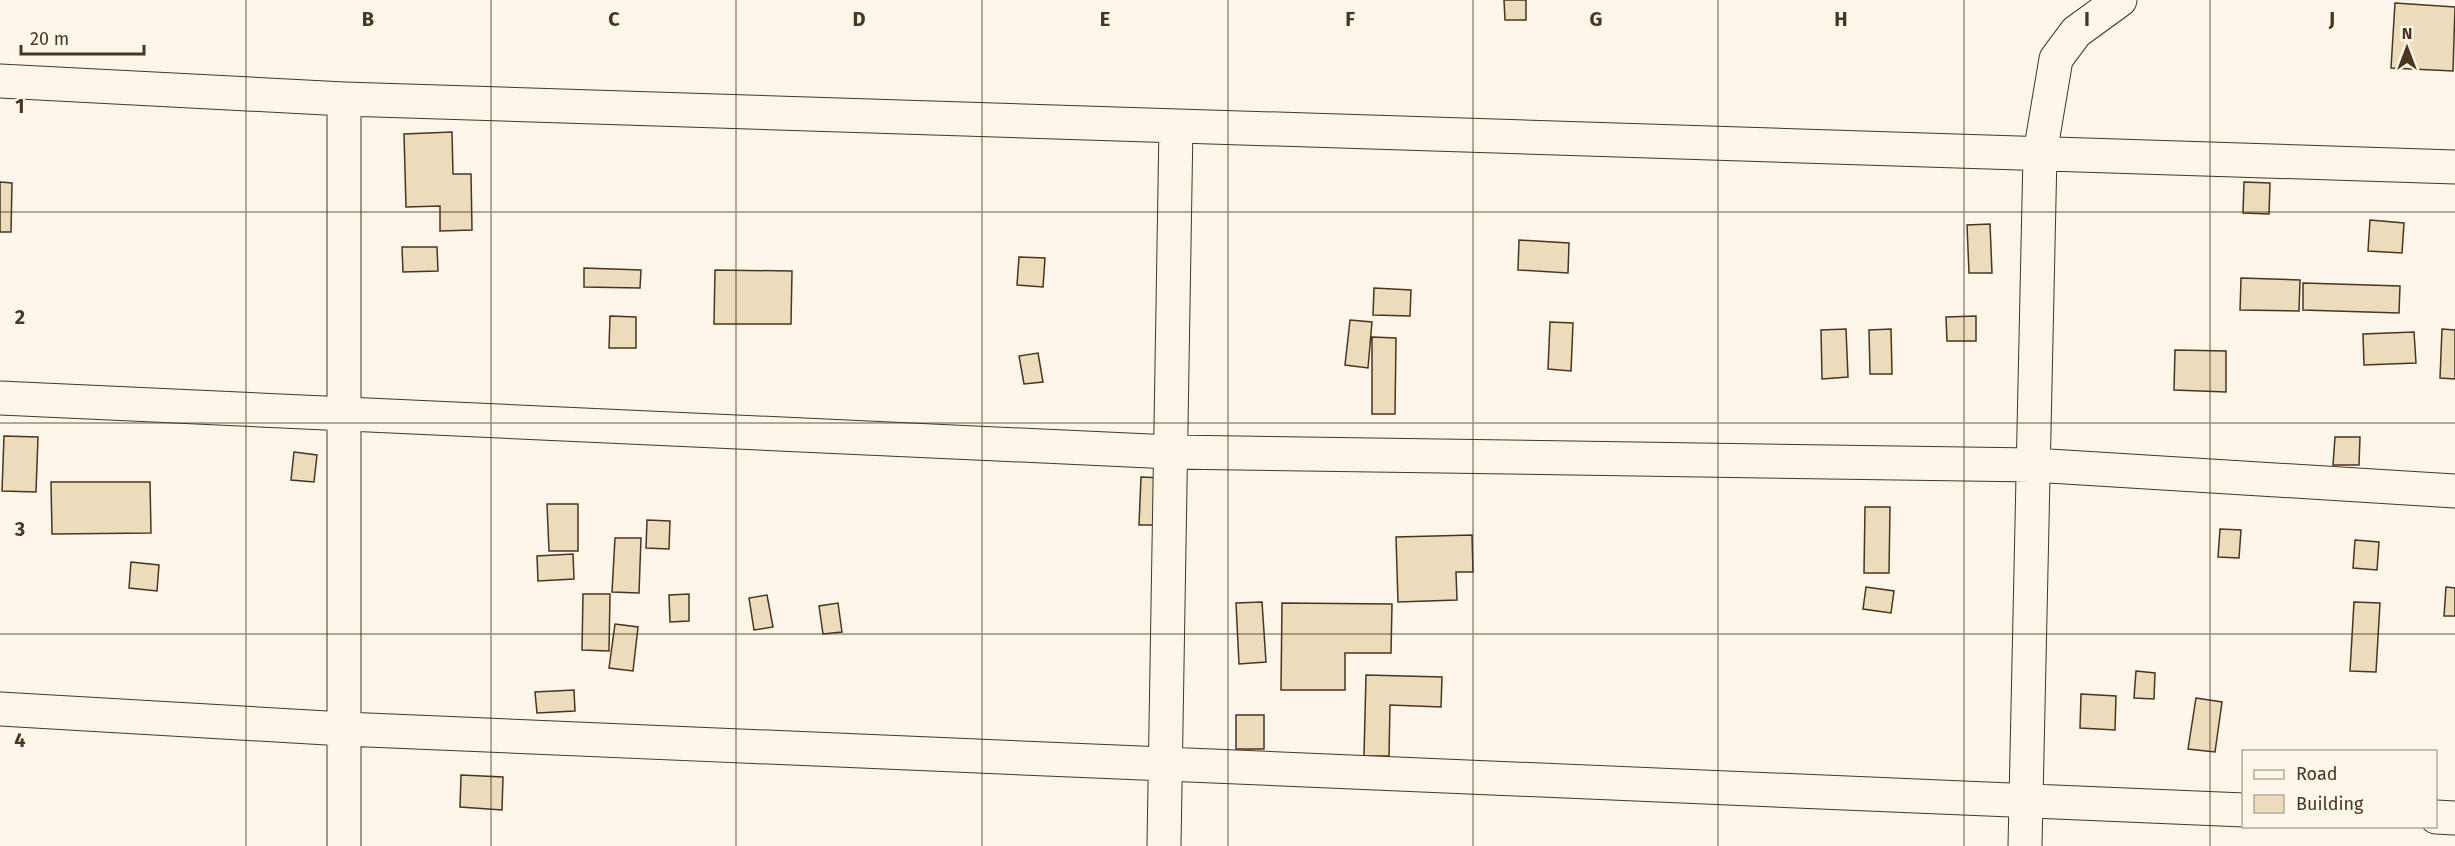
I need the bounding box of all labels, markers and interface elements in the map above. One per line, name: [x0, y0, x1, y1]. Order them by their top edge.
text: B: [362, 7, 374, 31]
text: C: [608, 7, 620, 31]
text: D: [852, 7, 866, 31]
text: E: [1100, 7, 1110, 31]
text: F: [1345, 7, 1355, 31]
text: G: [1590, 7, 1602, 31]
text: H: [1834, 7, 1848, 31]
text: I: [2084, 7, 2090, 31]
text: J: [2328, 7, 2335, 31]
scale bar: [21, 18, 144, 56]
north arrow: [2377, 18, 2437, 78]
text: N: [2402, 24, 2412, 43]
text: 20 m: [30, 28, 69, 50]
text: 1: [15, 94, 25, 118]
text: 2: [15, 305, 25, 329]
text: 3: [14, 517, 25, 541]
text: 4: [14, 728, 26, 752]
legend: [2242, 750, 2437, 828]
text: Road: [2296, 763, 2338, 785]
text: Building: [2296, 793, 2364, 815]

